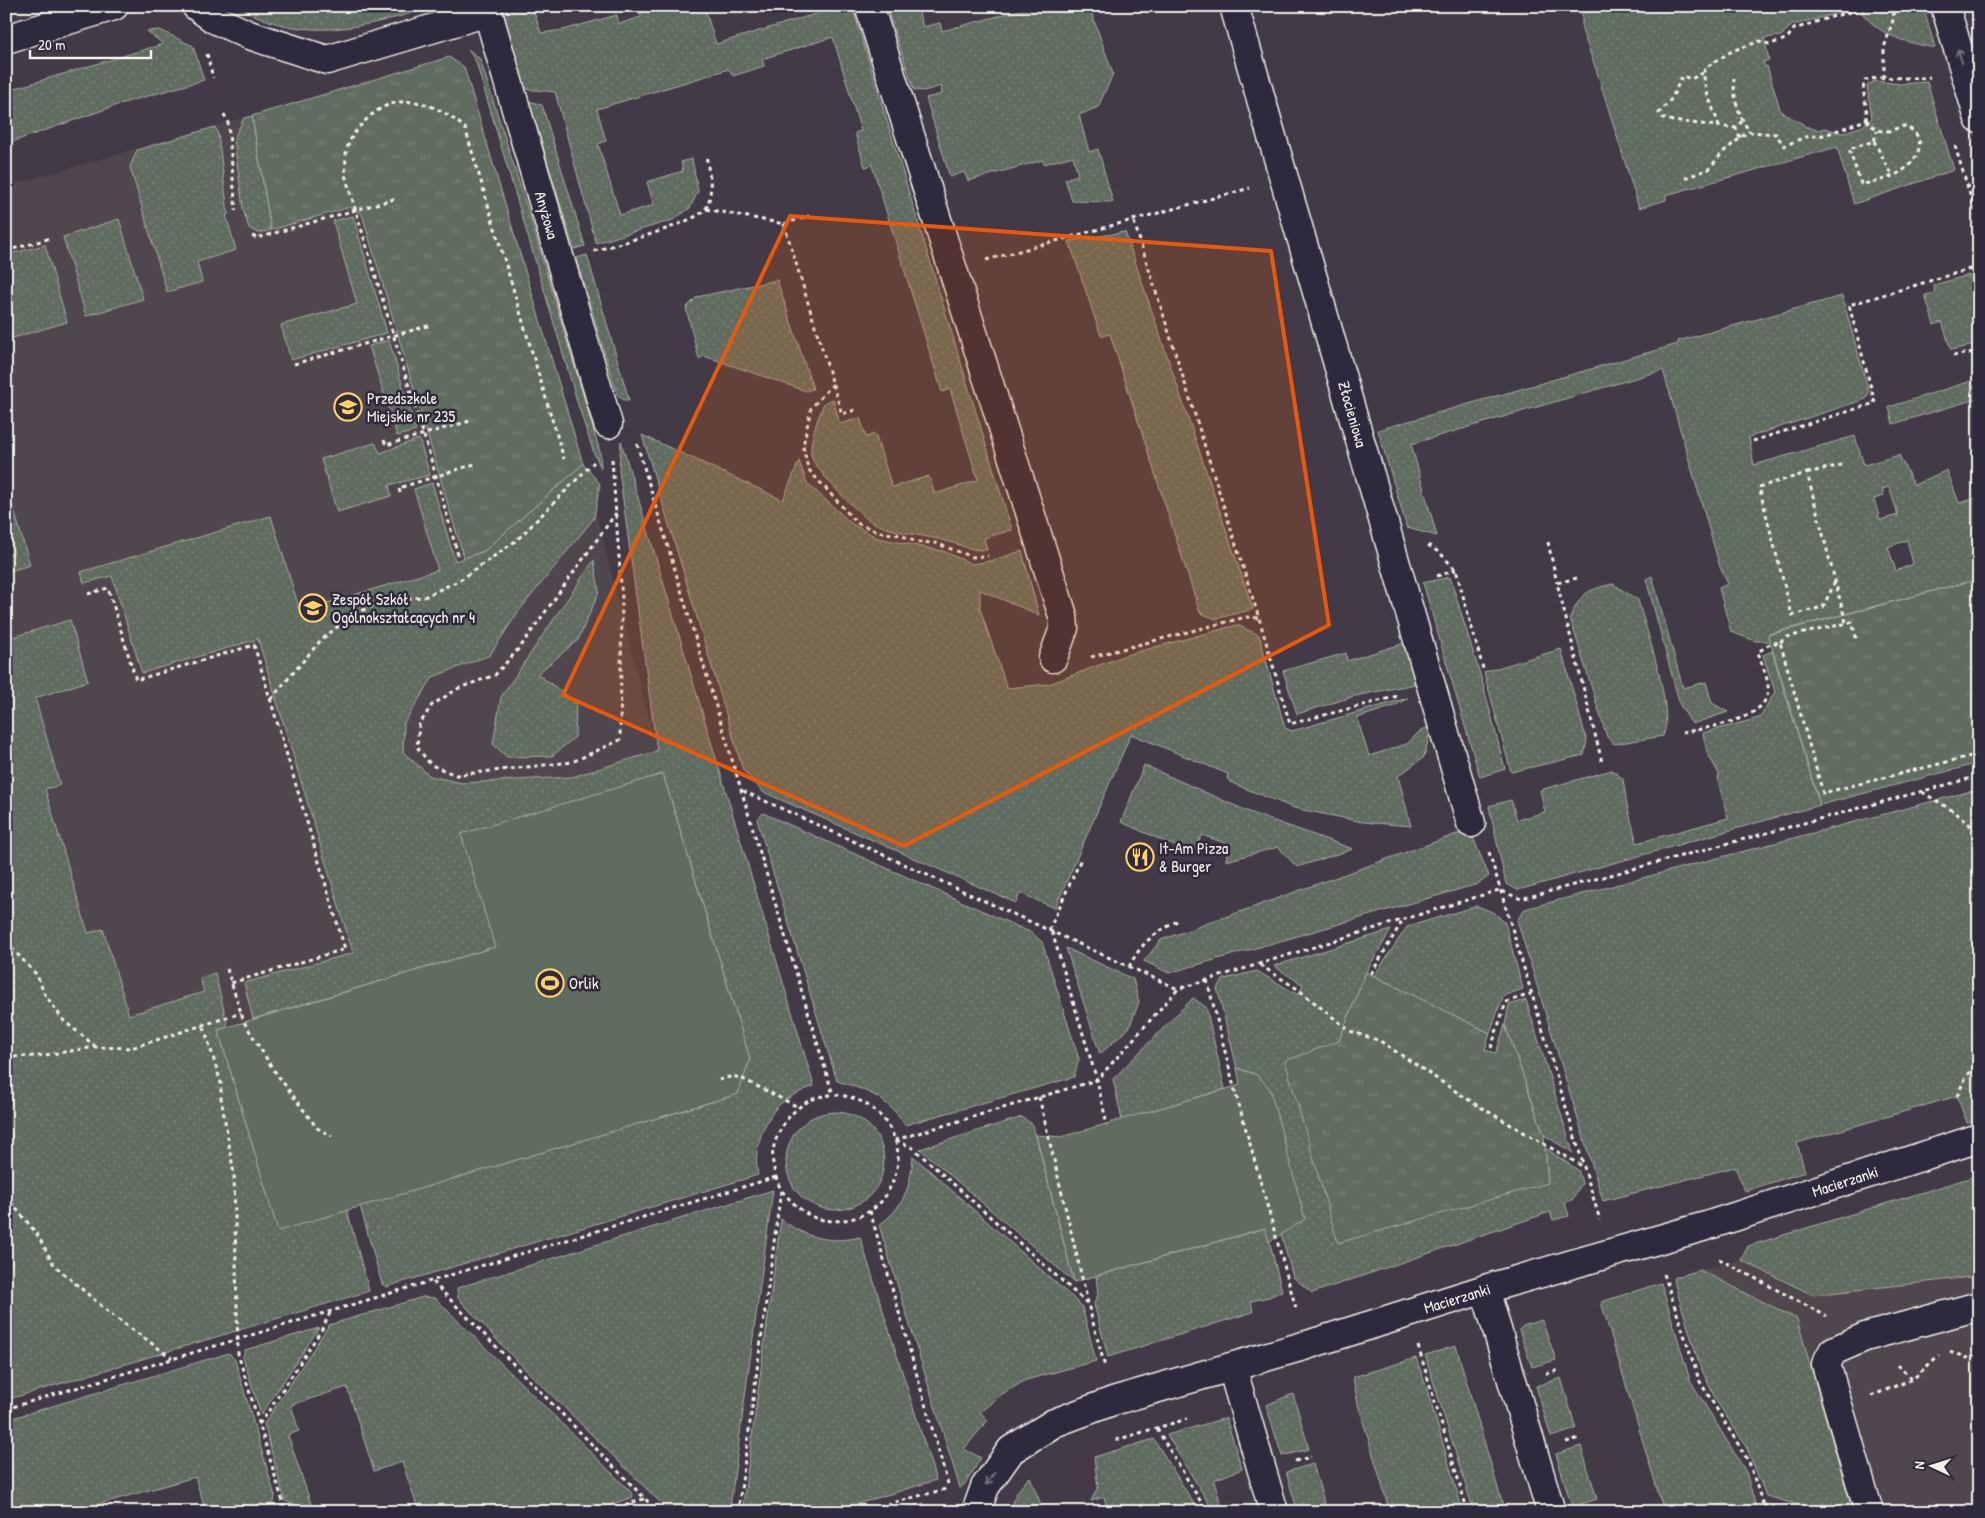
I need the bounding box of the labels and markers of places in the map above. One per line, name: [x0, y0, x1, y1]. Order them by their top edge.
place label: Przedszkole Miejskie nr 235: [367, 387, 455, 427]
school or university icon: Przedszkole Miejskie nr 235: [333, 392, 363, 422]
place label: Zespół Szkół Ogólnokształcących nr 4: [332, 588, 475, 628]
school or university icon: Zespół Szkół Ogólnokształcących nr 4: [298, 593, 328, 623]
place label: It-Am Pizza & Burger: [1159, 837, 1228, 877]
restaurant icon: It-Am Pizza & Burger: [1125, 842, 1155, 872]
sports icon: Orlik: [535, 968, 565, 998]
place label: Orlik: [569, 972, 599, 994]

